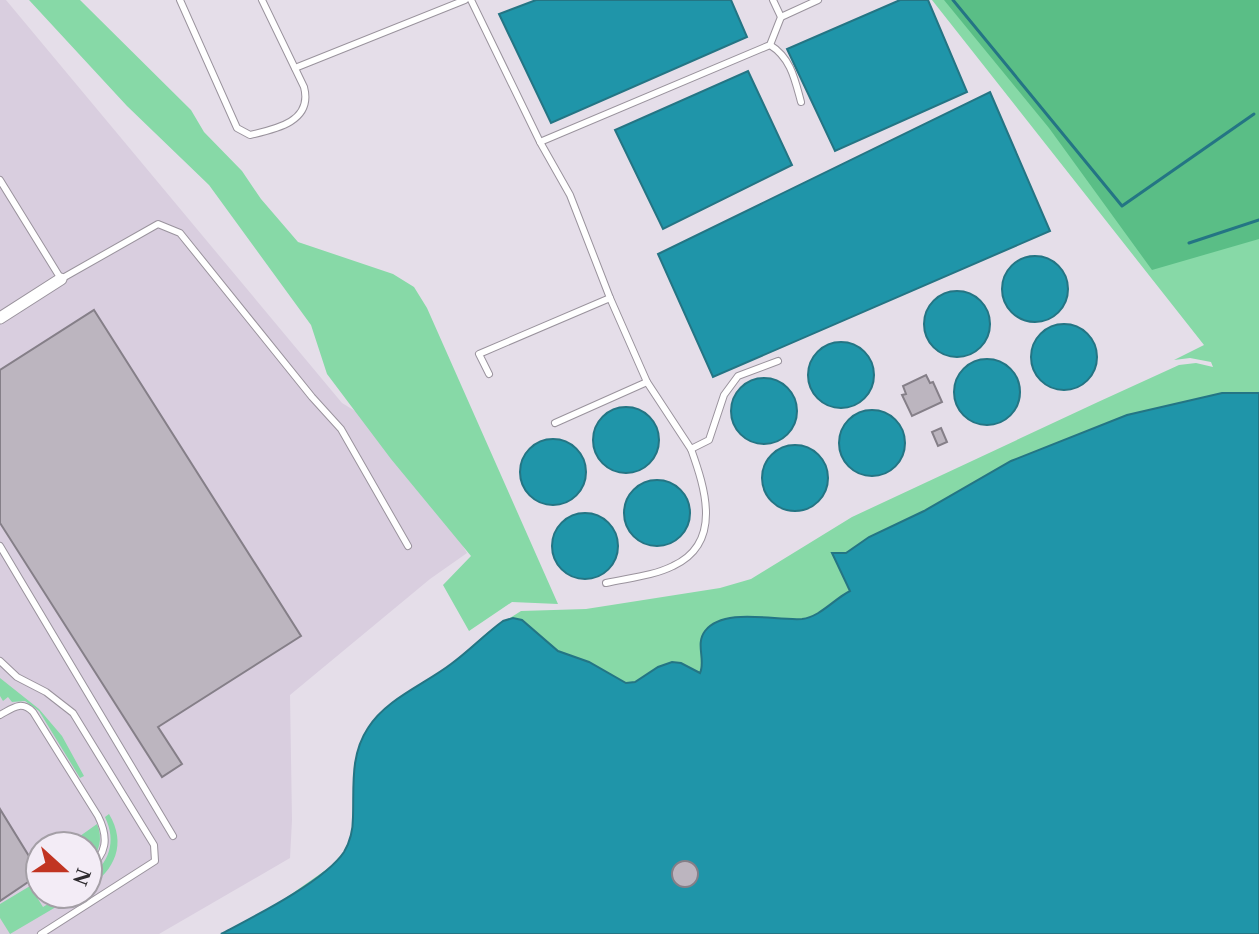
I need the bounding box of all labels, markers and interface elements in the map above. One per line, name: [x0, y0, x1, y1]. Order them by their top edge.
north arrow: [24, 830, 104, 910]
text: N: [68, 865, 97, 889]

